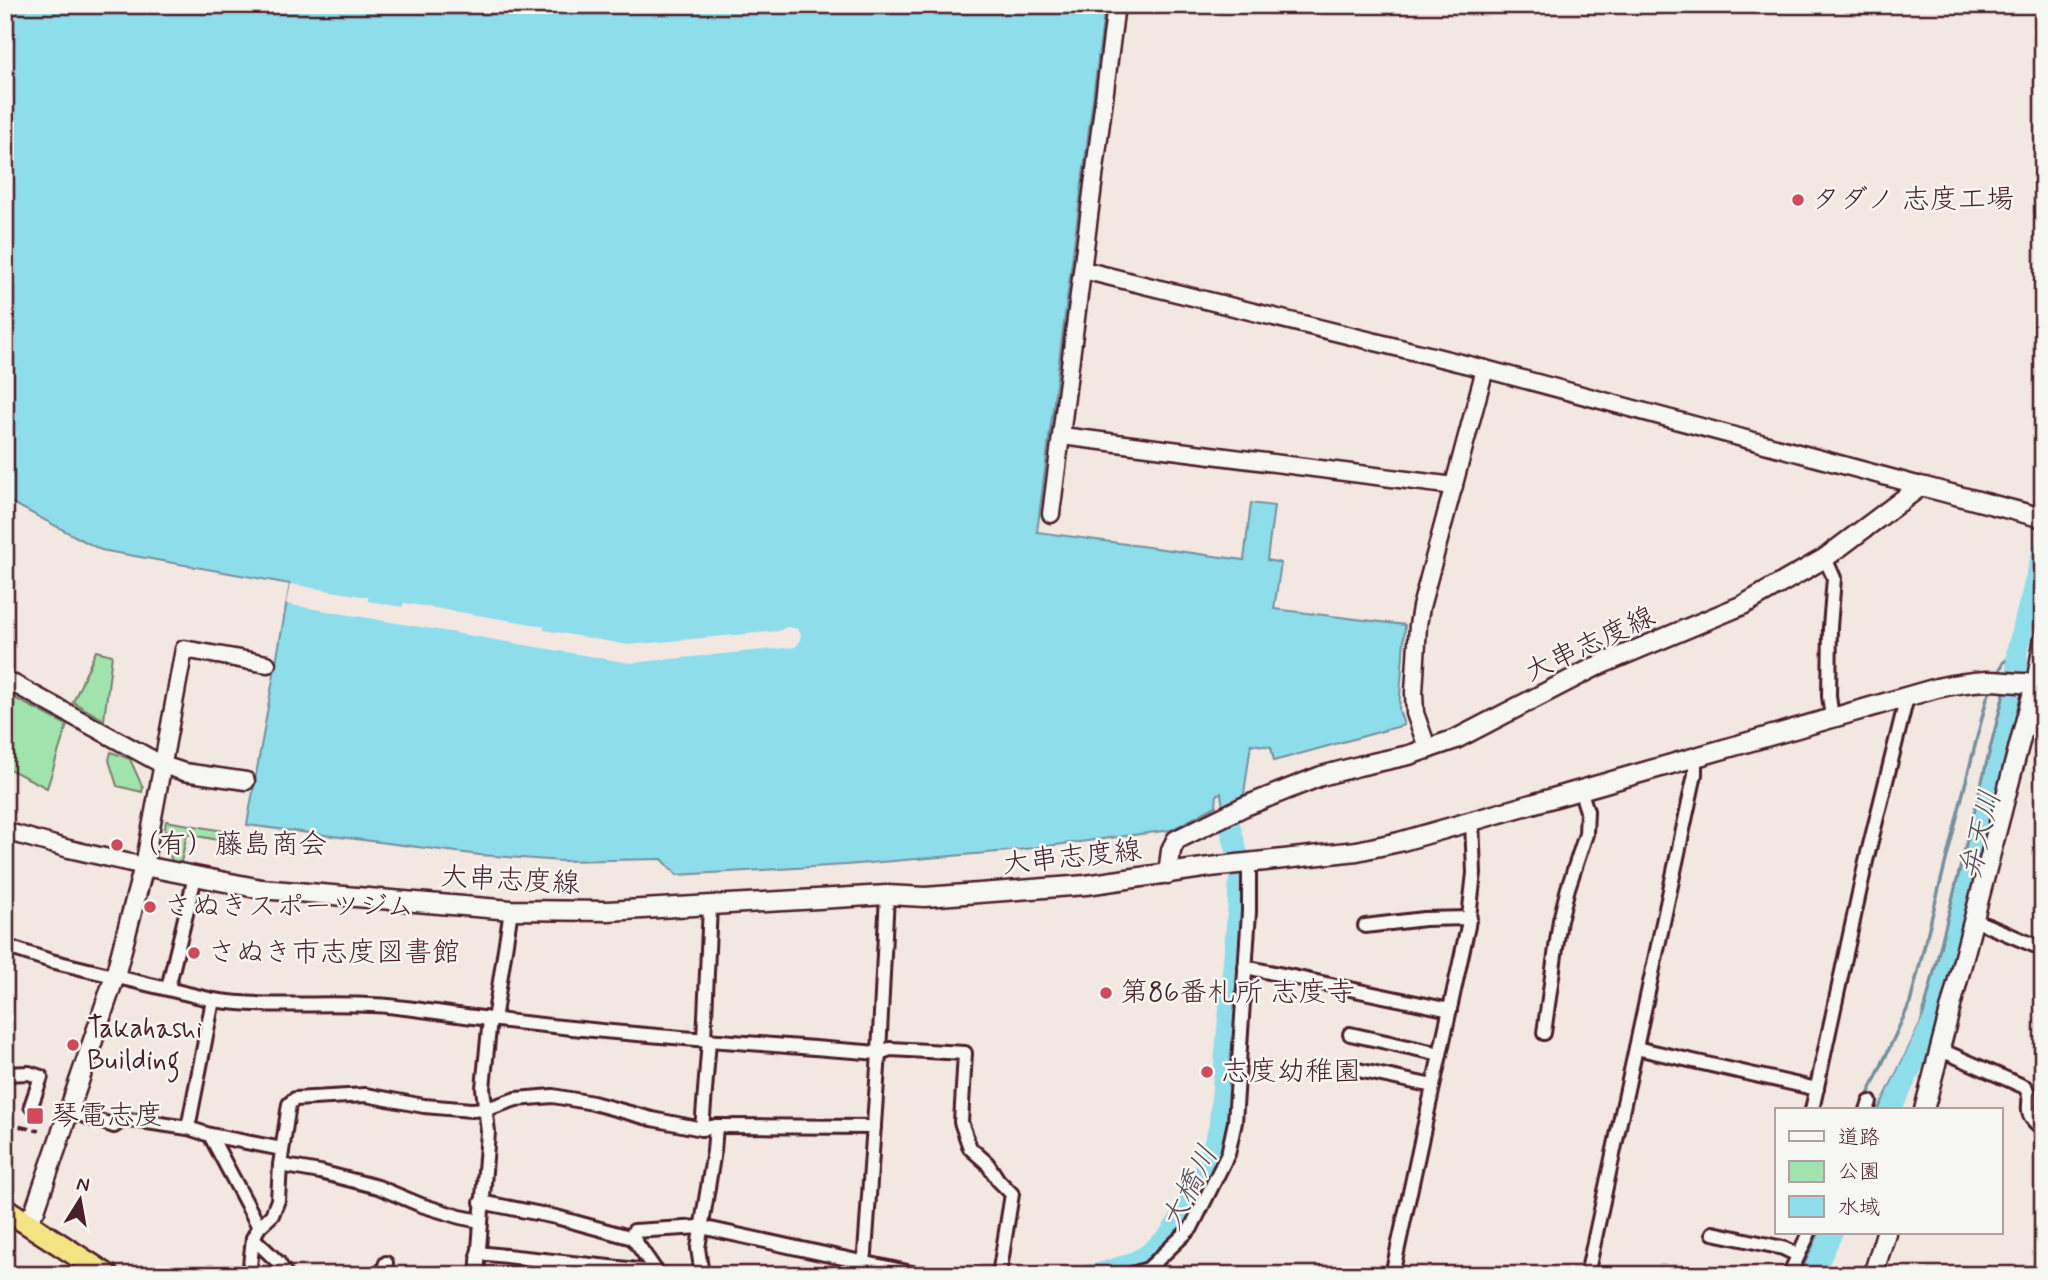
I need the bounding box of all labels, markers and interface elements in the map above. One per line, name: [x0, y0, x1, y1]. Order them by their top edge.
place label: タダノ 志度工場: [1812, 182, 2014, 219]
marker: タダノ 志度工場: [1790, 192, 1806, 208]
street label: 大串志度線: [1519, 599, 1661, 691]
water label: 弁天川: [1951, 787, 2011, 883]
place label: （有）藤島商会: [131, 827, 327, 864]
street label: 大串志度線: [1000, 832, 1144, 884]
marker: （有）藤島商会: [109, 837, 125, 853]
street label: 大串志度線: [439, 859, 581, 903]
place label: さぬきスポーツジム: [164, 889, 414, 926]
marker: さぬきスポーツジム: [142, 899, 158, 915]
place label: さぬき市志度図書館: [208, 935, 460, 972]
marker: さぬき市志度図書館: [186, 945, 202, 961]
place label: 第86番札所 志度寺: [1120, 975, 1355, 1012]
marker: 第86番札所 志度寺: [1098, 985, 1114, 1001]
place label: Takahashi Building: [87, 1011, 202, 1083]
marker: Takahashi Building: [65, 1037, 81, 1053]
place label: 志度幼稚園: [1221, 1054, 1361, 1091]
marker: 志度幼稚園: [1199, 1064, 1215, 1080]
place label: 琴電志度: [51, 1098, 163, 1135]
marker: 琴電志度: [25, 1106, 45, 1126]
legend: [1775, 1108, 2002, 1234]
text: 道路: [1838, 1124, 1880, 1152]
water label: 大橋川: [1152, 1139, 1228, 1237]
text: 公園: [1838, 1158, 1880, 1186]
north arrow: [46, 1164, 116, 1234]
text: N: [74, 1171, 92, 1198]
text: 水域: [1838, 1194, 1880, 1222]

